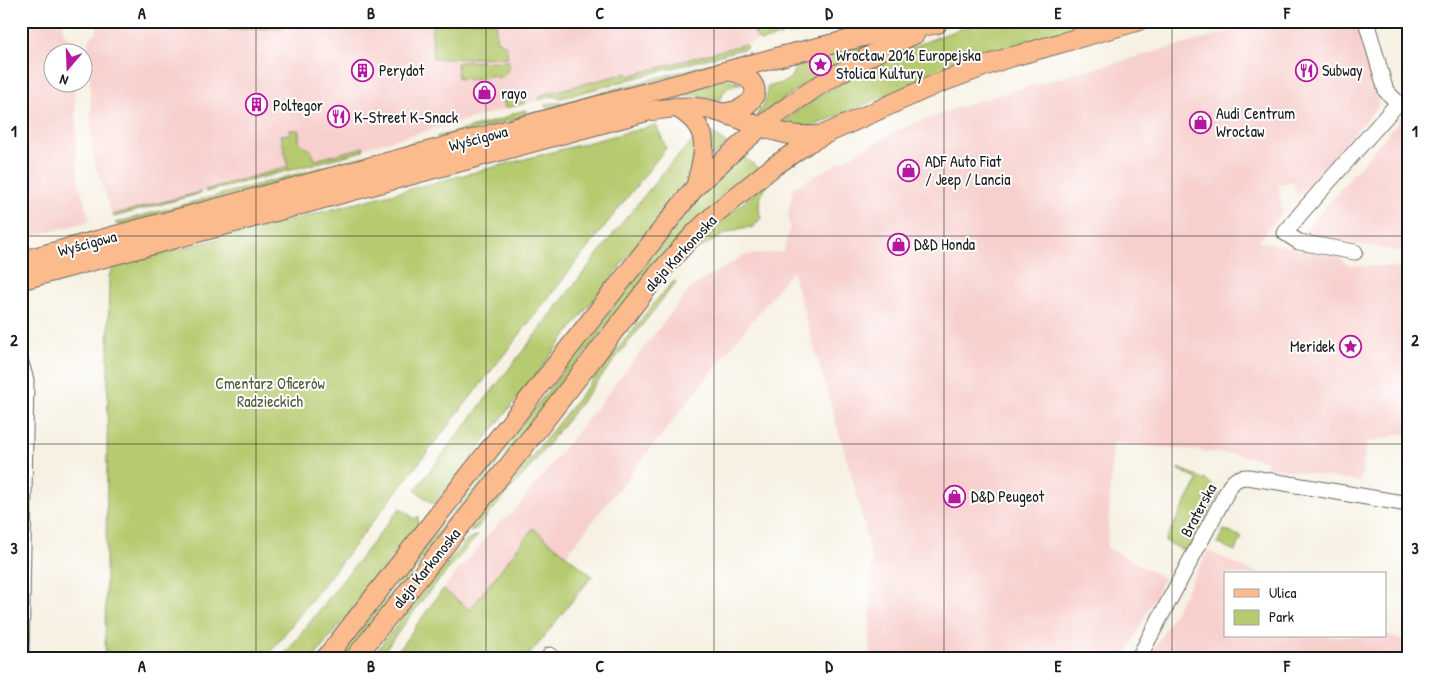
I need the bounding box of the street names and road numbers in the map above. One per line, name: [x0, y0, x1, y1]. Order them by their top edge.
street label: Wyścigowa: [446, 120, 510, 156]
street label: aleja Karkonoska: [639, 210, 721, 296]
street label: Wyścigowa: [55, 225, 119, 261]
street label: Braterska: [1175, 479, 1221, 541]
street label: aleja Karkonoska: [387, 523, 465, 613]

